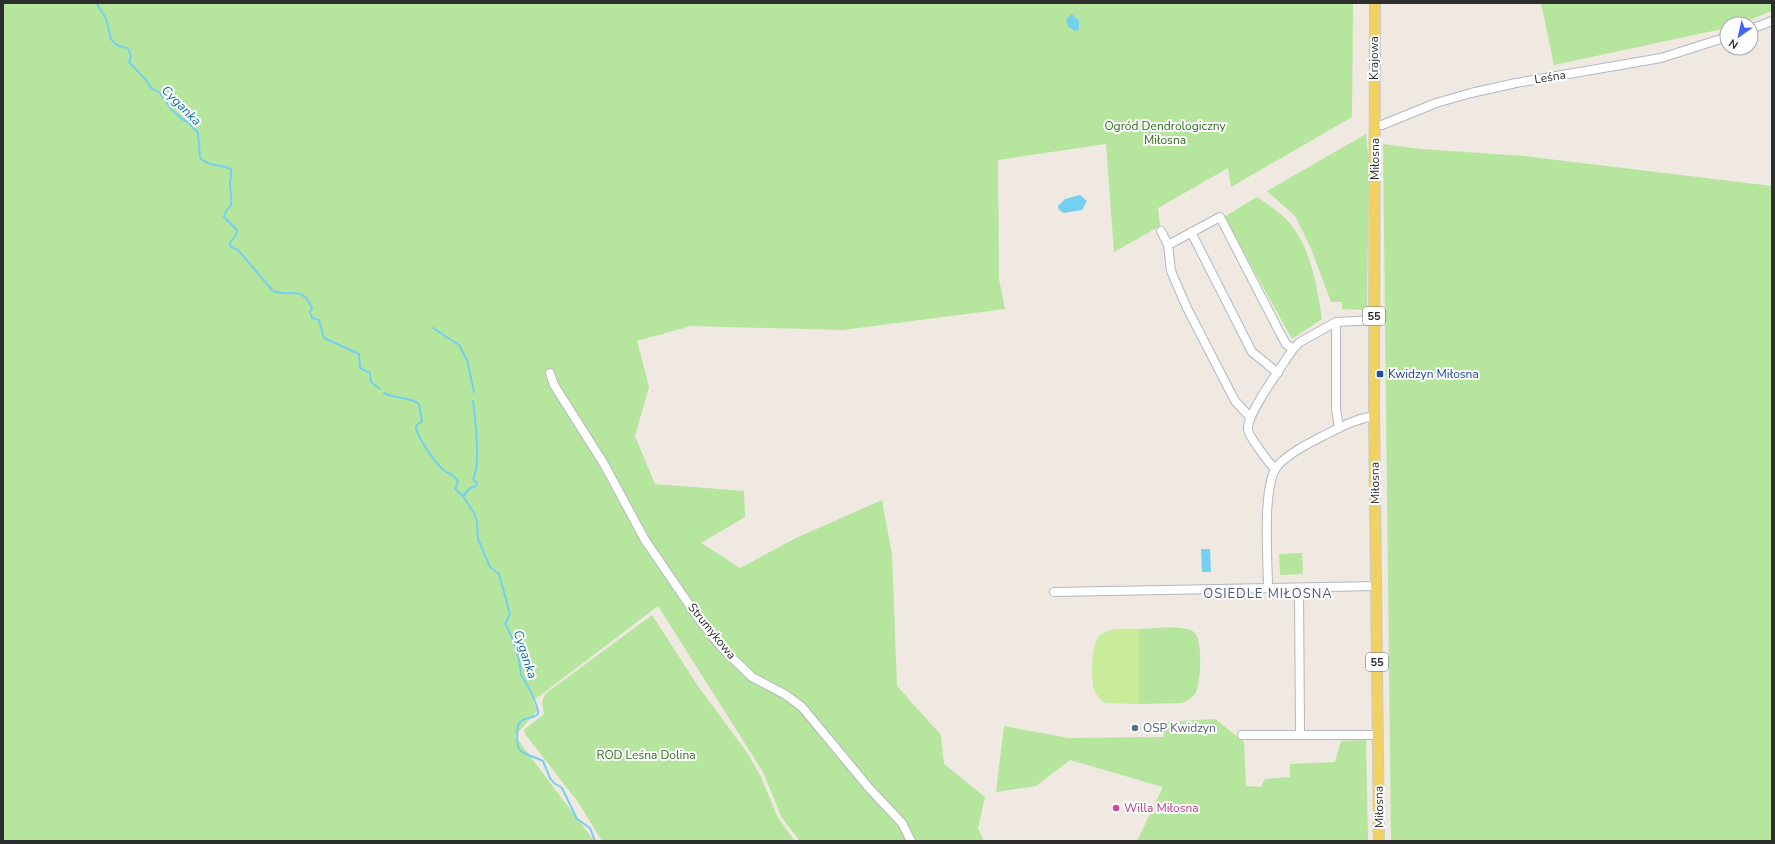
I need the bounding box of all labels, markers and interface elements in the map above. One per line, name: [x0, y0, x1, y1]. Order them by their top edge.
north arrow: [1719, 16, 1759, 56]
text: N: [1726, 35, 1741, 52]
street label: Krajowa: [1366, 36, 1382, 80]
street label: Leśna: [1533, 67, 1567, 87]
water label: Cyganka: [157, 82, 206, 130]
park label: Ogród Dendrologiczny Miłosna: [1104, 118, 1226, 148]
street label: Miłosna: [1367, 138, 1383, 180]
road number: 55: [1363, 307, 1385, 325]
place label: Kwidzyn Miłosna: [1388, 366, 1479, 382]
marker: Kwidzyn Miłosna: [1375, 369, 1385, 379]
street label: Miłosna: [1367, 462, 1383, 504]
district label: OSIEDLE MIŁOSNA: [1203, 585, 1333, 603]
street label: Strumykowa: [684, 600, 740, 662]
water label: Cyganka: [509, 628, 541, 681]
road number: 55: [1366, 653, 1388, 671]
place label: OSP Kwidzyn: [1143, 720, 1216, 736]
marker: OSP Kwidzyn: [1130, 723, 1140, 733]
park label: ROD Leśna Dolina: [596, 747, 696, 763]
street label: Miłosna: [1371, 786, 1387, 828]
place label: Willa Miłosna: [1124, 800, 1199, 816]
marker: Willa Miłosna: [1111, 803, 1121, 813]

